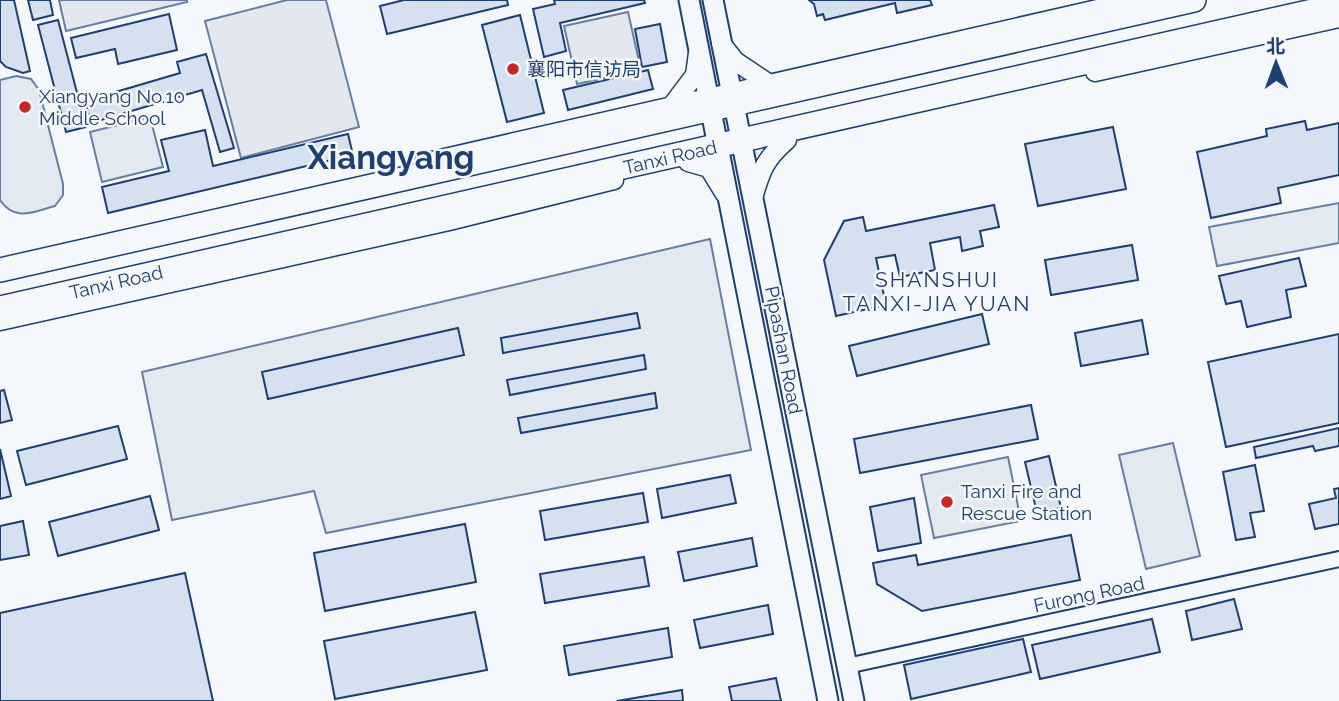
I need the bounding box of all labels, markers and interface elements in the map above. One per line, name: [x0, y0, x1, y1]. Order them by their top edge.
north arrow: [1241, 28, 1311, 98]
text: 北: [1266, 35, 1285, 57]
place label: 襄阳市信访局: [527, 58, 641, 80]
marker: 襄阳市信访局: [505, 61, 521, 77]
place label: Xiangyang No.10 Middle School: [39, 85, 185, 129]
marker: Xiangyang No.10 Middle School: [17, 99, 33, 115]
street label: Tanxi Road: [621, 136, 719, 178]
district label: Xiangyang: [306, 138, 475, 177]
street label: Tanxi Road: [67, 261, 165, 303]
district label: SHANSHUI TANXI-JIA YUAN: [843, 267, 1031, 316]
street label: Pipashan Road: [761, 284, 807, 416]
place label: Tanxi Fire and Rescue Station: [961, 480, 1092, 524]
marker: Tanxi Fire and Rescue Station: [939, 494, 955, 510]
street label: Furong Road: [1032, 572, 1146, 616]

